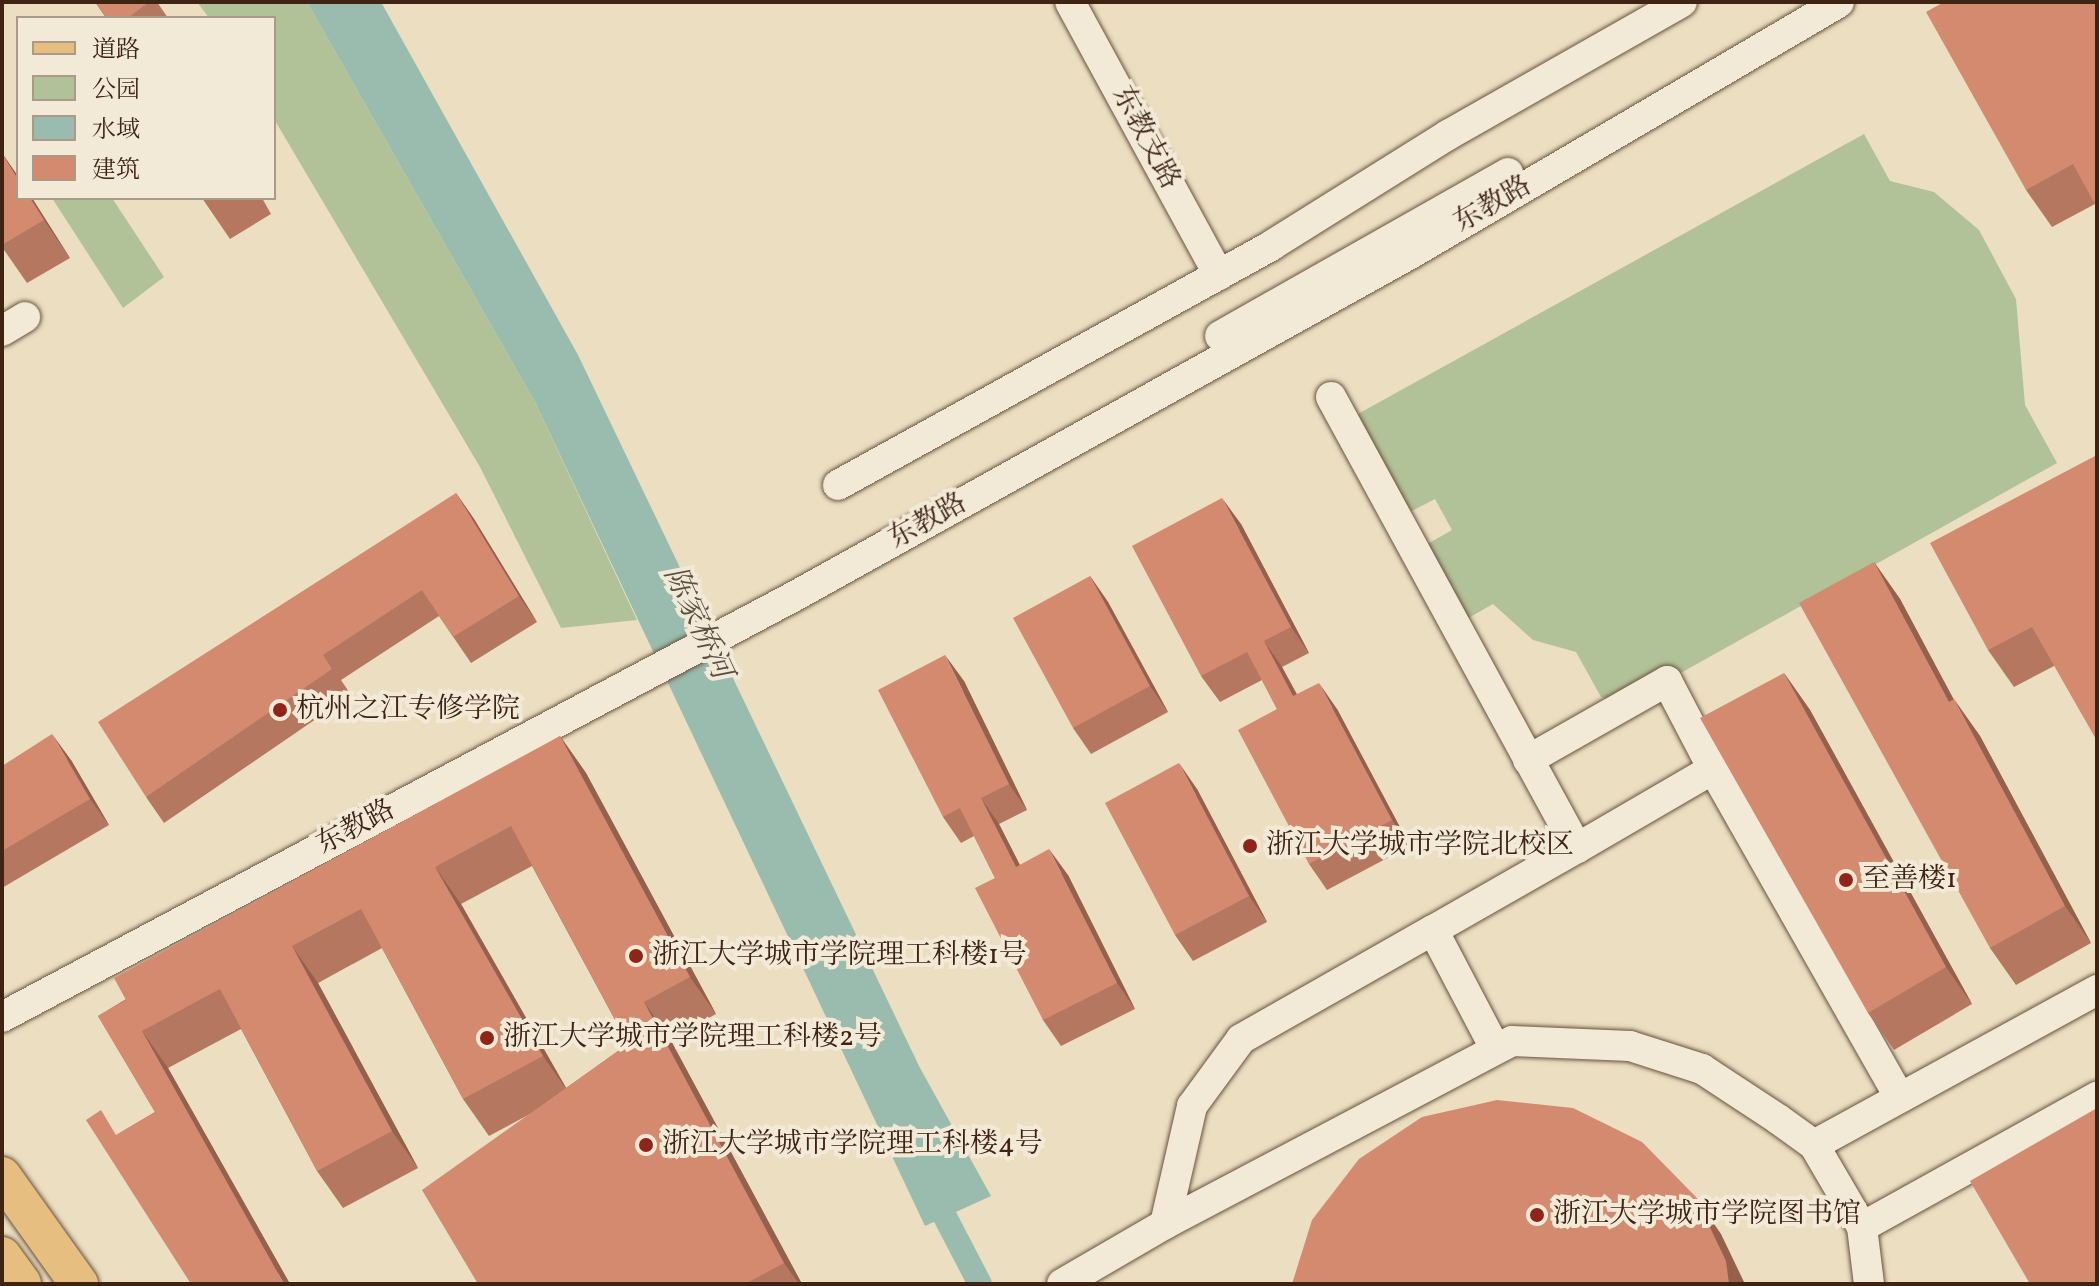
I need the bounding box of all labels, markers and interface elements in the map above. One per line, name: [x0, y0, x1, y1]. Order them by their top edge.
legend: [16, 16, 276, 200]
text: 道路: [92, 34, 140, 68]
text: 公园: [92, 74, 140, 108]
street label: 东教支路: [1104, 81, 1186, 195]
text: 水域: [92, 114, 140, 148]
text: 建筑: [92, 154, 140, 188]
street label: 东教路: [1448, 169, 1538, 241]
street label: 东教路: [883, 487, 973, 557]
water label: 陈家桥河: [655, 561, 739, 685]
place label: 杭州之江专修学院: [296, 693, 520, 727]
marker: 杭州之江专修学院: [271, 701, 289, 719]
street label: 东教路: [311, 793, 401, 863]
place label: 浙江大学城市学院北校区: [1266, 829, 1574, 863]
marker: 浙江大学城市学院北校区: [1241, 837, 1259, 855]
place label: 至善楼1: [1862, 863, 1957, 897]
marker: 至善楼1: [1837, 871, 1855, 889]
place label: 浙江大学城市学院理工科楼1号: [652, 939, 1027, 973]
marker: 浙江大学城市学院理工科楼1号: [627, 947, 645, 965]
place label: 浙江大学城市学院理工科楼2号: [503, 1021, 882, 1055]
marker: 浙江大学城市学院理工科楼2号: [478, 1029, 496, 1047]
place label: 浙江大学城市学院理工科楼4号: [662, 1128, 1043, 1162]
marker: 浙江大学城市学院理工科楼4号: [637, 1136, 655, 1154]
place label: 浙江大学城市学院图书馆: [1553, 1198, 1861, 1232]
marker: 浙江大学城市学院图书馆: [1528, 1206, 1546, 1224]

